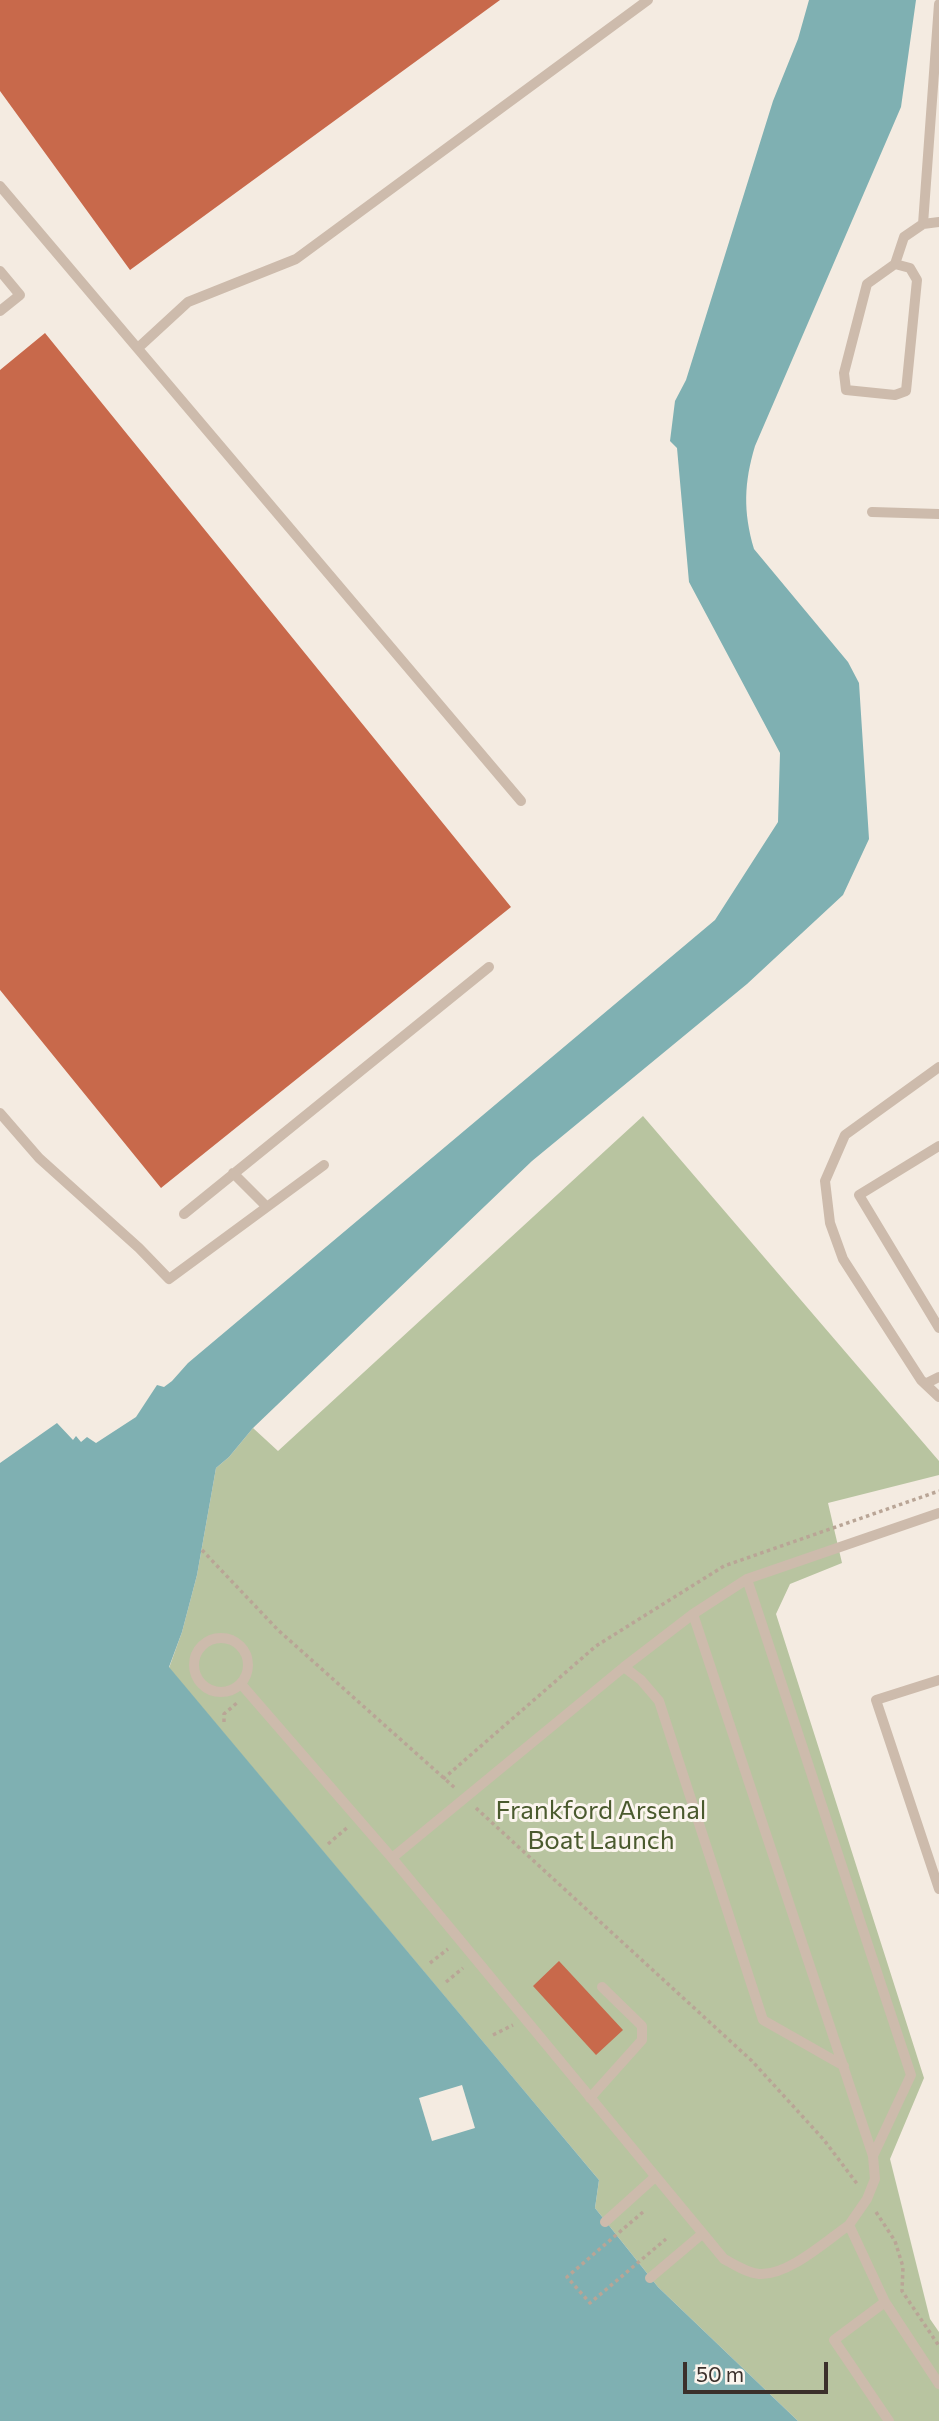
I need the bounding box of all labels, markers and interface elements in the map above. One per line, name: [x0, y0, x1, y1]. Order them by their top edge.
park label: Frankford Arsenal Boat Launch: [496, 1794, 706, 1856]
scale bar: [687, 2348, 832, 2392]
text: 50 m: [696, 2361, 744, 2386]

